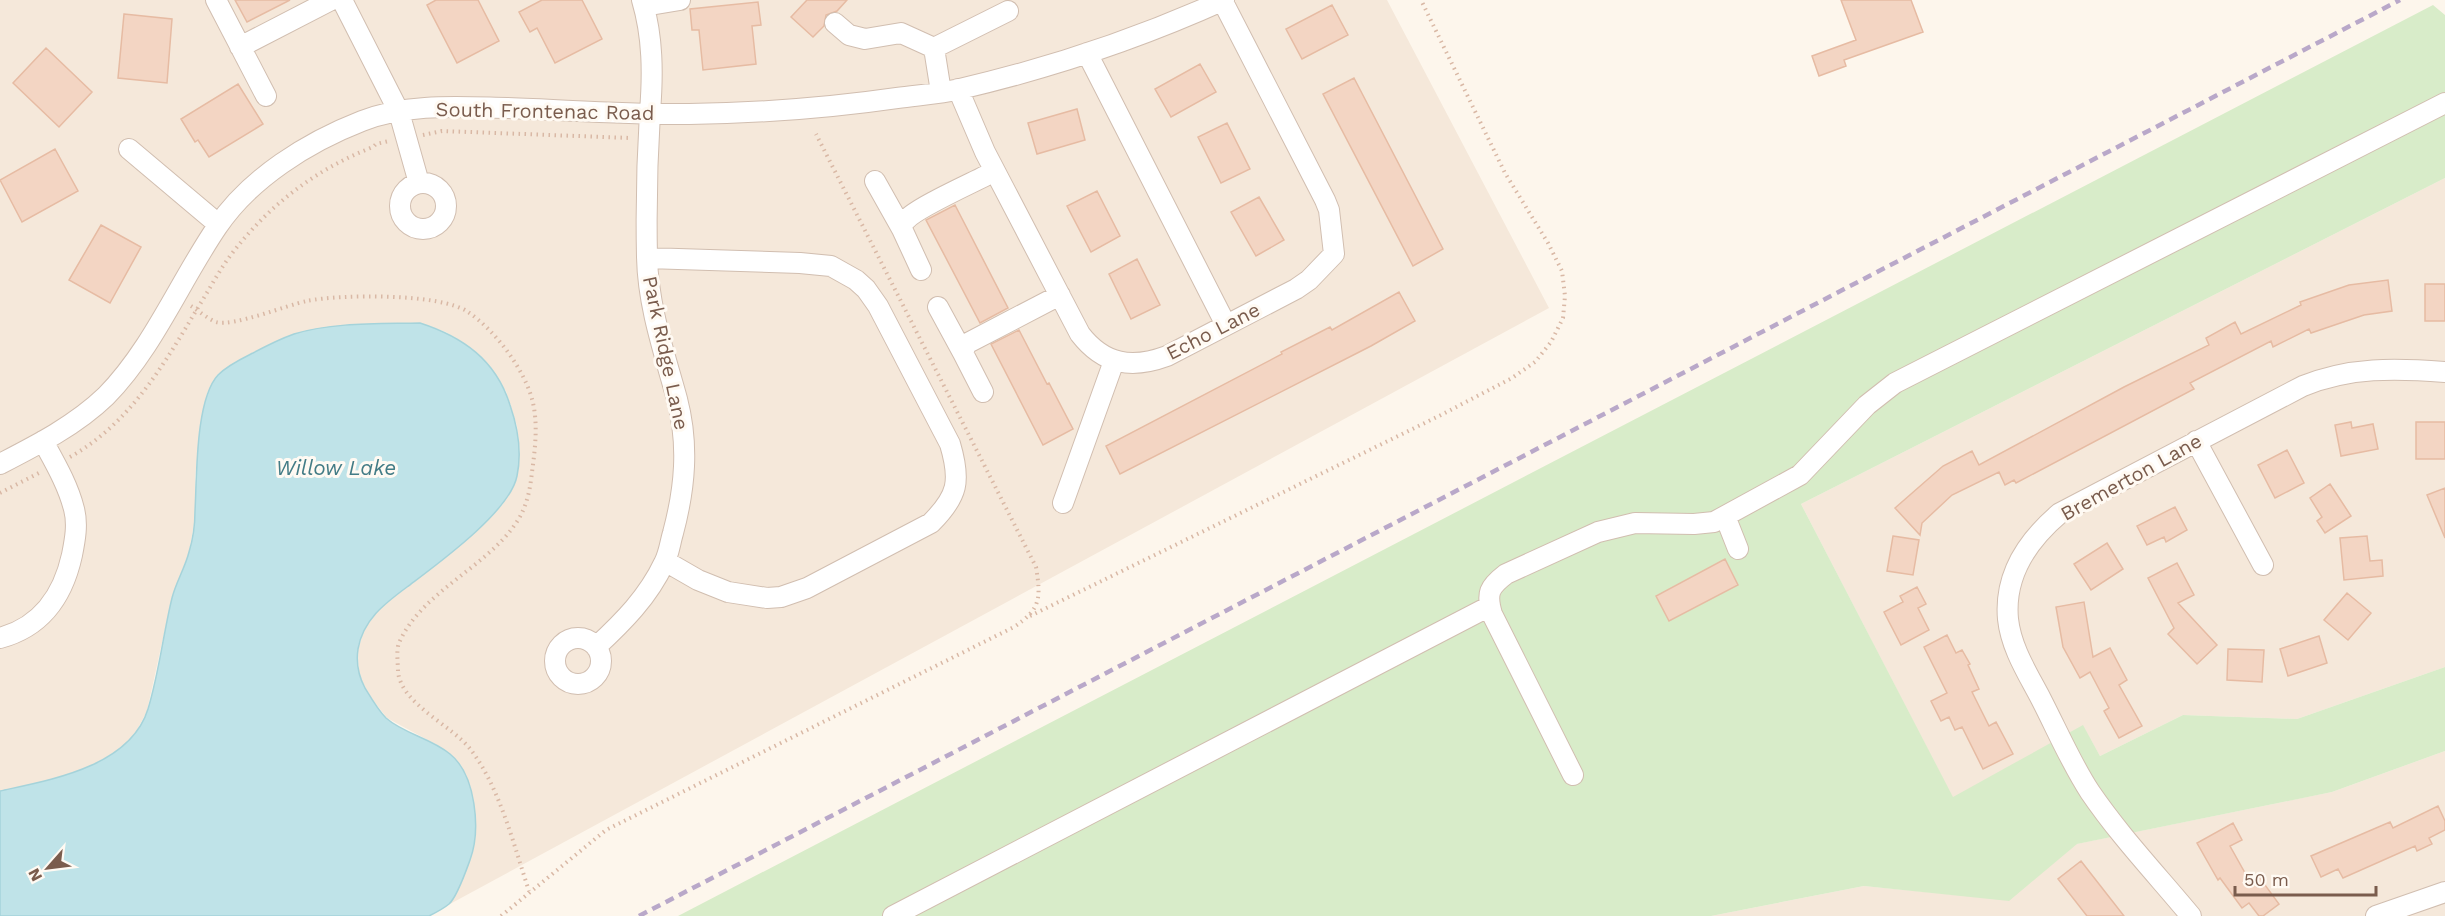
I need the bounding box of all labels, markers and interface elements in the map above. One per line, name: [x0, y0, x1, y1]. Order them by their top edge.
street label: South Frontenac Road: [435, 97, 655, 125]
street label: Park Ridge Lane: [638, 274, 694, 432]
street label: Echo Lane: [1162, 297, 1264, 365]
street label: Bremerton Lane: [2056, 428, 2206, 526]
water label: Willow Lake: [276, 455, 396, 480]
north arrow: [18, 838, 78, 898]
scale bar: [2235, 859, 2376, 897]
text: N: [24, 865, 46, 885]
text: 50 m: [2244, 869, 2289, 890]

